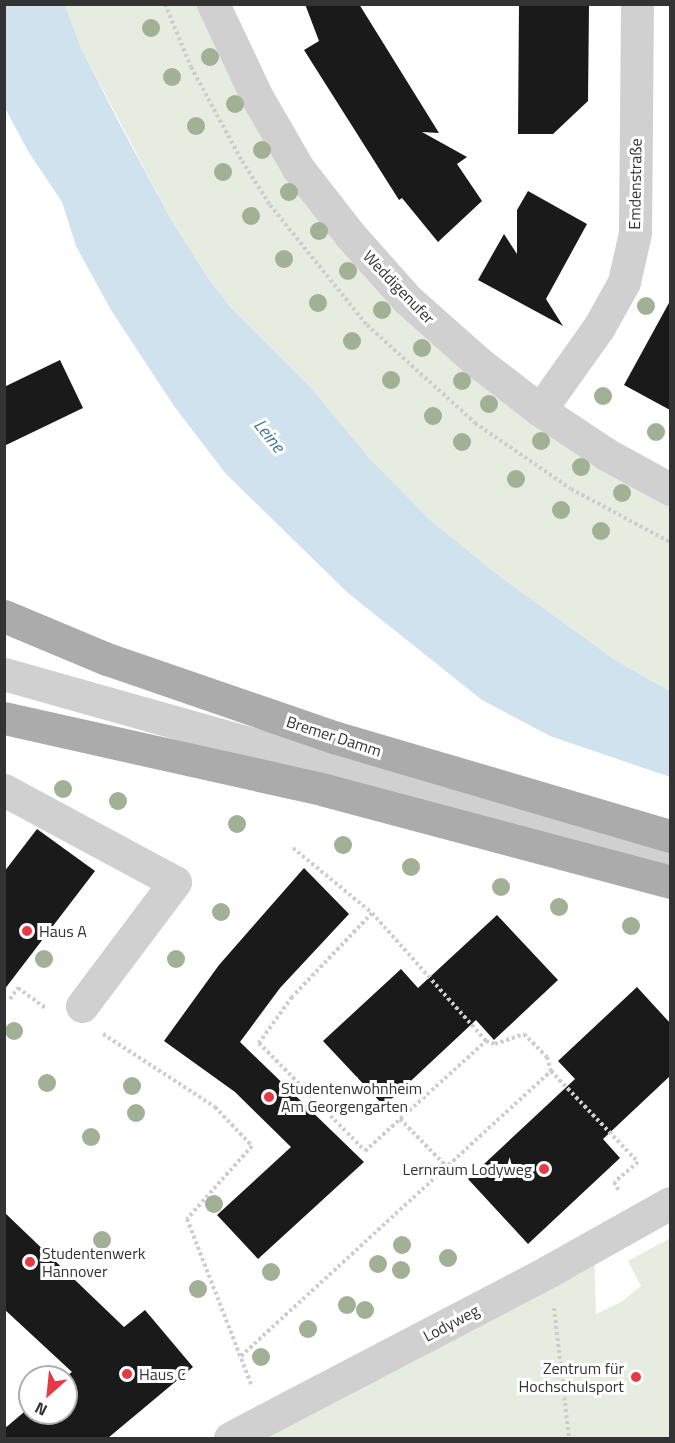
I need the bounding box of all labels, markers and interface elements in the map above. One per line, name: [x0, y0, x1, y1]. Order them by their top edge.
street label: Emdenstraße: [625, 138, 645, 230]
street label: Weddigenufer: [359, 246, 439, 328]
water label: Leine: [249, 415, 289, 457]
street label: Bremer Damm: [284, 712, 384, 760]
place label: Haus A: [39, 921, 87, 941]
marker: Haus A: [20, 924, 34, 938]
place label: Studentenwohnheim Am Georgengarten: [281, 1078, 422, 1116]
marker: Studentenwohnheim Am Georgengarten: [262, 1090, 276, 1104]
place label: Lernraum Lodyweg: [403, 1159, 532, 1179]
marker: Lernraum Lodyweg: [537, 1162, 551, 1176]
place label: Studentenwerk Hannover: [42, 1243, 145, 1281]
marker: Studentenwerk Hannover: [23, 1255, 37, 1269]
street label: Lodyweg: [420, 1300, 482, 1346]
place label: Zentrum für Hochschulsport: [519, 1358, 624, 1396]
place label: Haus C: [139, 1364, 186, 1384]
north arrow: [18, 1365, 78, 1425]
marker: Haus C: [120, 1367, 134, 1381]
marker: Zentrum für Hochschulsport: [629, 1370, 643, 1384]
text: N: [30, 1396, 51, 1422]

